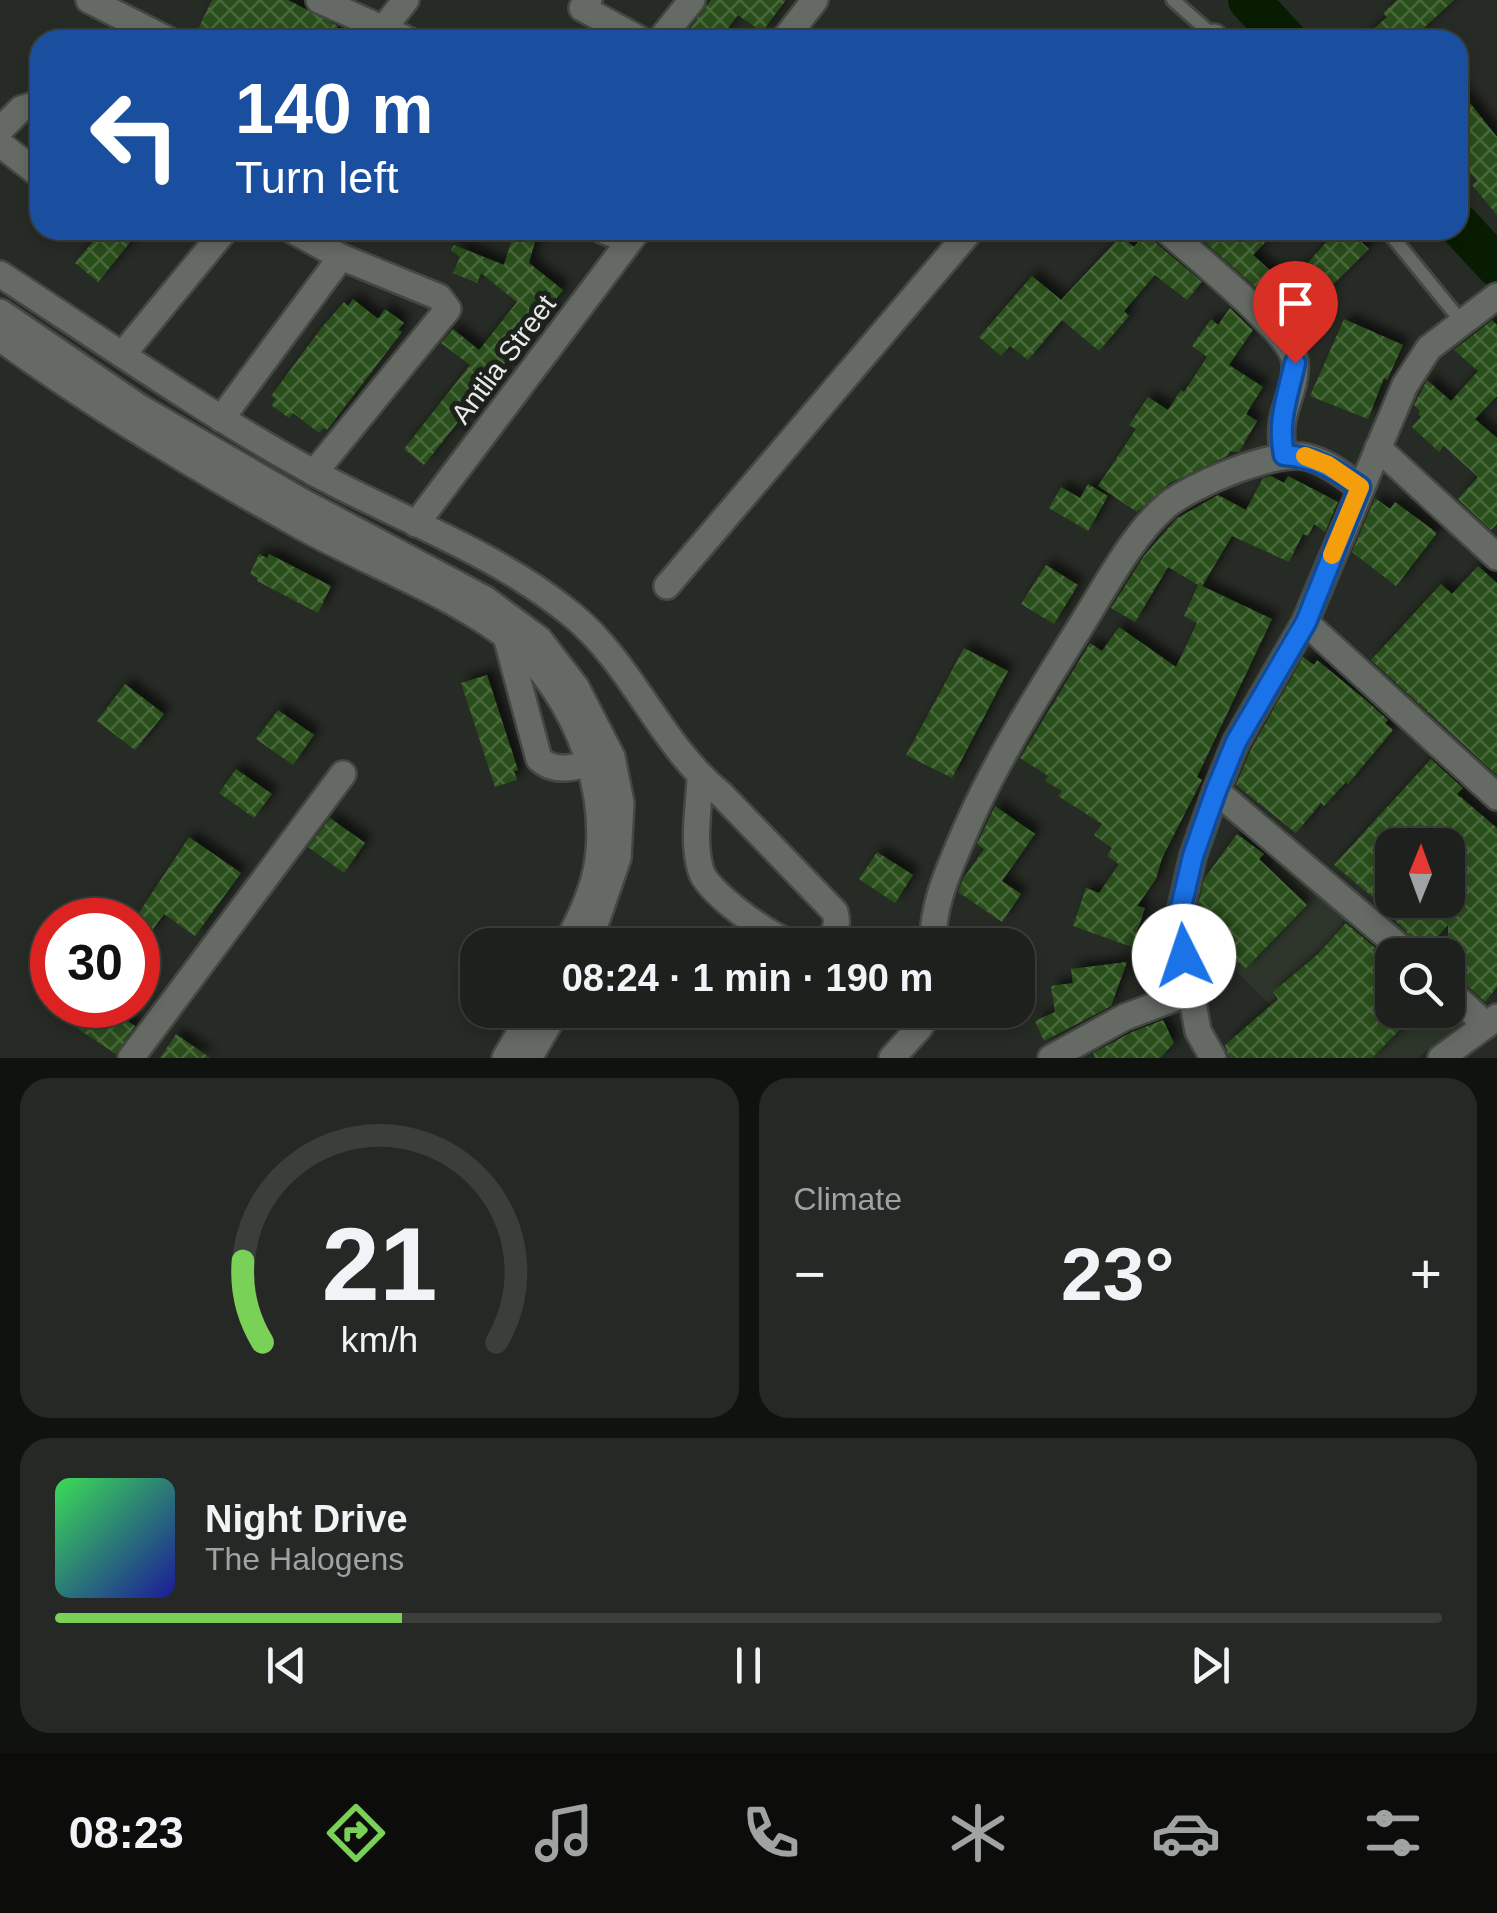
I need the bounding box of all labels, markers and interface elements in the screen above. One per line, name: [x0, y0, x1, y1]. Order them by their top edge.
icon: left: [70, 70, 200, 200]
text: 140 m: [235, 70, 433, 148]
text: Turn left: [235, 152, 398, 203]
pin: [1253, 261, 1338, 364]
icon: arrive: [1268, 276, 1323, 331]
street label: Antlia Street: [445, 289, 562, 430]
north arrow: [1375, 828, 1465, 918]
map controls: [1375, 828, 1465, 1028]
speed limit sign: 30: [30, 898, 160, 1028]
position arrow: [1132, 904, 1236, 1008]
button: search: [1375, 938, 1465, 1028]
text: 08:24 · 1 min · 190 m: [562, 957, 933, 999]
text: Climate: [794, 1181, 902, 1217]
text: 21: [321, 1206, 437, 1322]
text: 23°: [1061, 1232, 1174, 1316]
text: −: [794, 1243, 826, 1305]
text: +: [1410, 1243, 1442, 1305]
text: km/h: [341, 1320, 418, 1360]
text: Night Drive: [205, 1498, 408, 1540]
text: The Halogens: [205, 1541, 404, 1577]
icon: previous: [259, 1638, 314, 1693]
icon: pause: [721, 1638, 776, 1693]
icon: next: [1183, 1638, 1238, 1693]
icon: directions: [321, 1798, 391, 1868]
icon: music: [529, 1798, 599, 1868]
icon: phone: [736, 1798, 806, 1868]
icon: climate: [943, 1798, 1013, 1868]
icon: car: [1151, 1798, 1221, 1868]
icon: filters: [1358, 1798, 1428, 1868]
text: 08:23: [69, 1807, 184, 1858]

